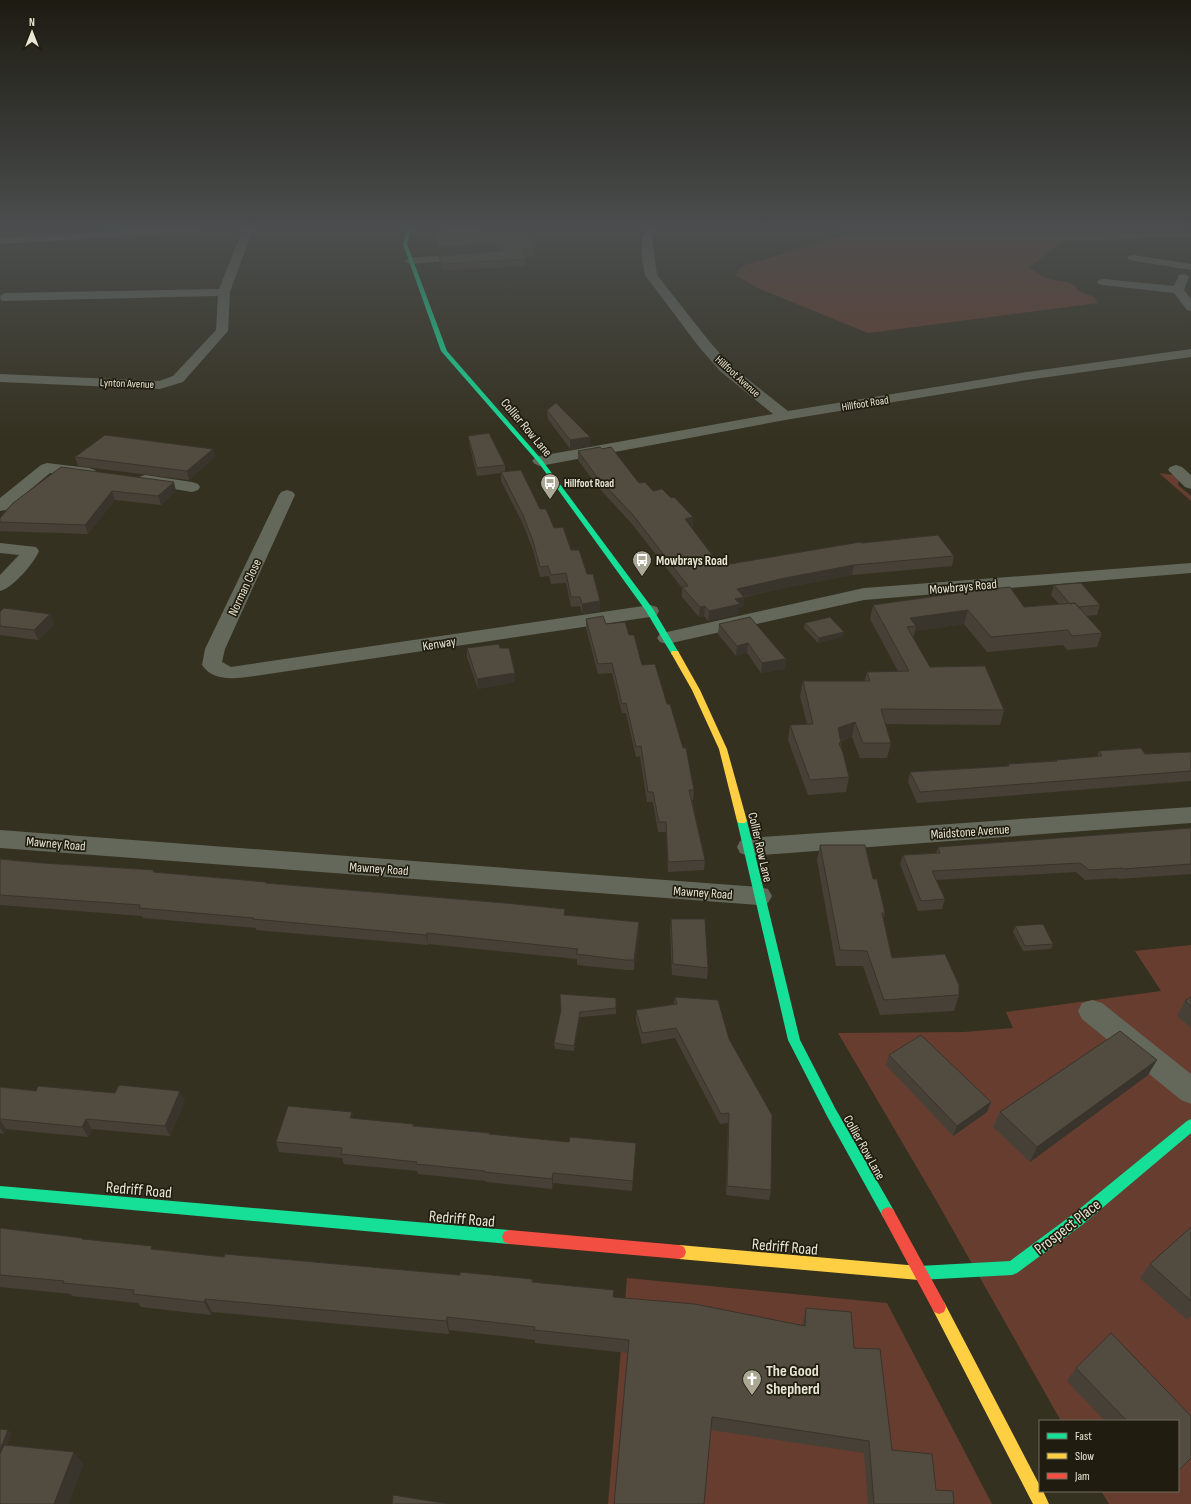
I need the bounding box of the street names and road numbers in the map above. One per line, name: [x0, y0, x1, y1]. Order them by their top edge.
street label: Hillfoot Avenue: [713, 353, 763, 400]
street label: Lynton Avenue: [100, 376, 154, 391]
street label: Hillfoot Road: [841, 393, 890, 414]
street label: Collier Row Lane: [497, 395, 555, 460]
street label: Norman Close: [225, 557, 265, 618]
street label: Mowbrays Road: [929, 576, 997, 598]
street label: Kenway: [421, 633, 457, 655]
street label: Collier Row Lane: [744, 811, 776, 884]
street label: Maidstone Avenue: [930, 821, 1010, 843]
street label: Mawney Road: [26, 833, 86, 855]
street label: Mawney Road: [349, 859, 409, 879]
street label: Mawney Road: [673, 883, 733, 903]
street label: Collier Row Lane: [840, 1112, 888, 1183]
street label: Redriff Road: [105, 1178, 173, 1203]
street label: Prospect Place: [1031, 1195, 1105, 1259]
street label: Redriff Road: [428, 1207, 496, 1232]
street label: Redriff Road: [751, 1235, 819, 1260]

